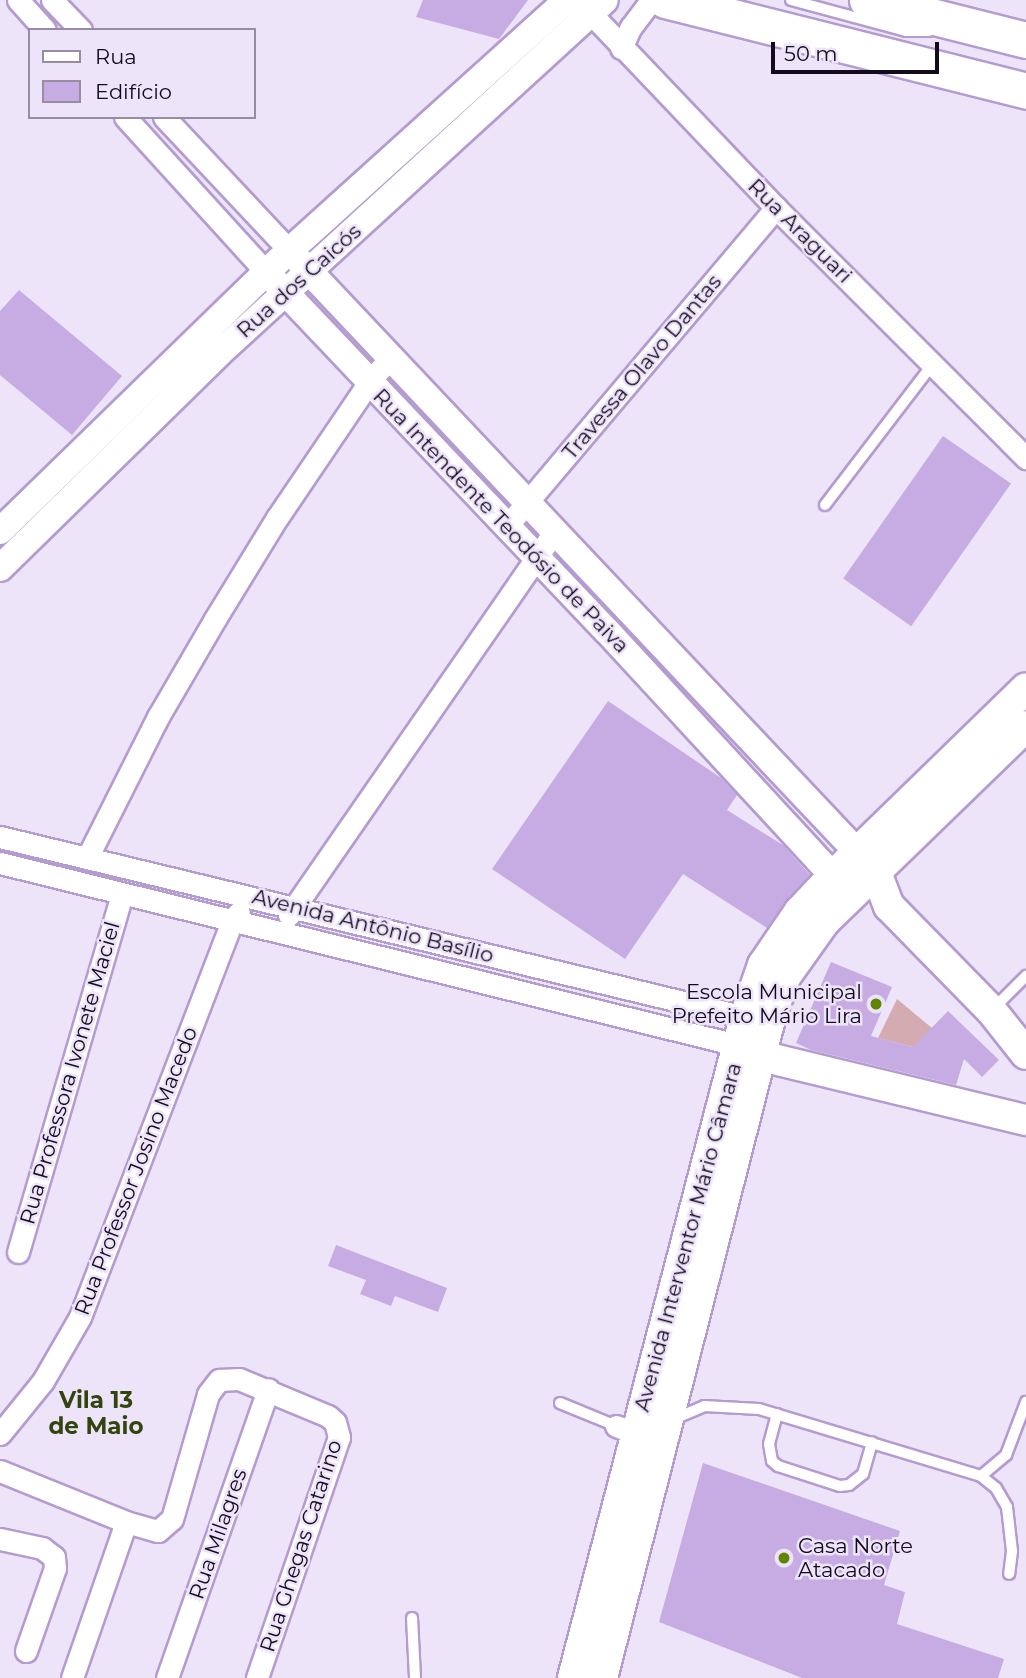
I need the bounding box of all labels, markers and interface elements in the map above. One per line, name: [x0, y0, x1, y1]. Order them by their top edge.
legend: [28, 28, 256, 119]
scale bar: [774, 28, 942, 72]
text: 50 m: [784, 41, 838, 66]
text: Rua: [95, 44, 137, 69]
text: Edifício: [95, 79, 172, 104]
street label: Rua Araguari: [743, 174, 857, 288]
street label: Rua dos Caicós: [232, 219, 366, 343]
street label: Travessa Olavo Dantas: [557, 269, 727, 465]
street label: Rua Intendente Teodósio de Paiva: [368, 384, 634, 658]
street label: Avenida Antônio Basílio: [250, 884, 496, 968]
street label: Rua Professora Ivonete Maciel: [15, 919, 125, 1227]
place label: Escola Municipal Prefeito Mário Lira: [672, 979, 862, 1029]
marker: Escola Municipal Prefeito Mário Lira: [868, 996, 884, 1012]
street label: Rua Professor Josino Macedo: [69, 1023, 203, 1319]
street label: Avenida Interventor Mário Câmara: [629, 1060, 747, 1414]
district label: Vila 13 de Maio: [48, 1386, 144, 1440]
street label: Rua Ghegas Catarino: [255, 1437, 347, 1655]
street label: Rua Milagres: [184, 1465, 252, 1603]
place label: Casa Norte Atacado: [798, 1533, 913, 1583]
marker: Casa Norte Atacado: [776, 1550, 792, 1566]

